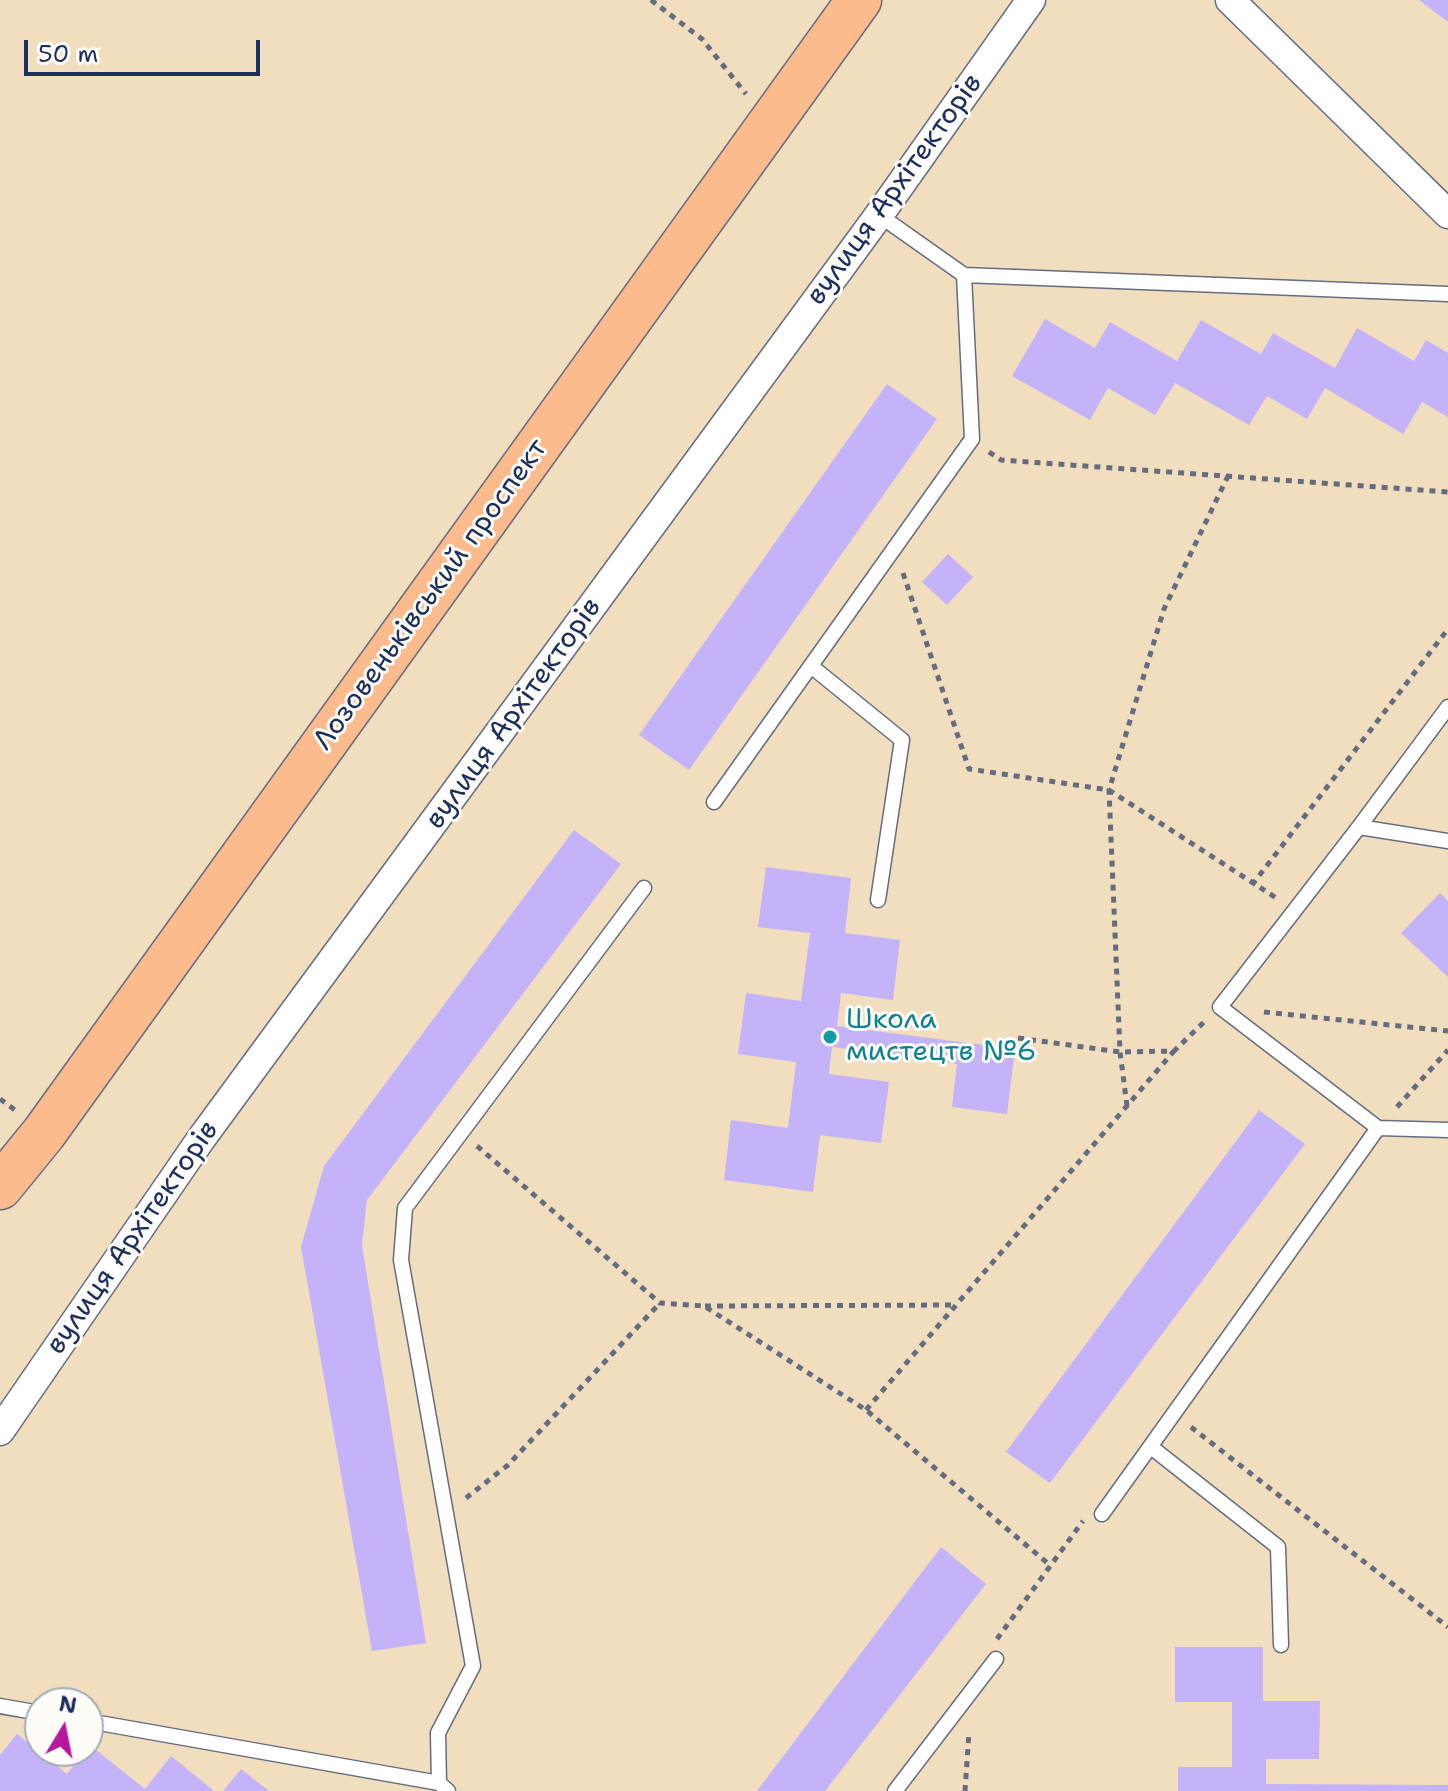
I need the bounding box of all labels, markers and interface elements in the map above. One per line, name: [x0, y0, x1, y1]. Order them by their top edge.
scale bar: [28, 24, 264, 74]
text: 50 m: [38, 38, 98, 70]
street label: вулиця Архітекторів: [800, 68, 990, 312]
street label: Лозовеньківський проспект: [307, 433, 555, 757]
street label: вулиця Архітекторів: [419, 592, 609, 836]
place label: Школа мистецтв №6: [846, 1004, 1036, 1070]
marker: Школа мистецтв №6: [821, 1028, 839, 1046]
street label: вулиця Архітекторів: [40, 1115, 226, 1361]
north arrow: [24, 1687, 104, 1767]
text: N: [57, 1689, 79, 1721]

